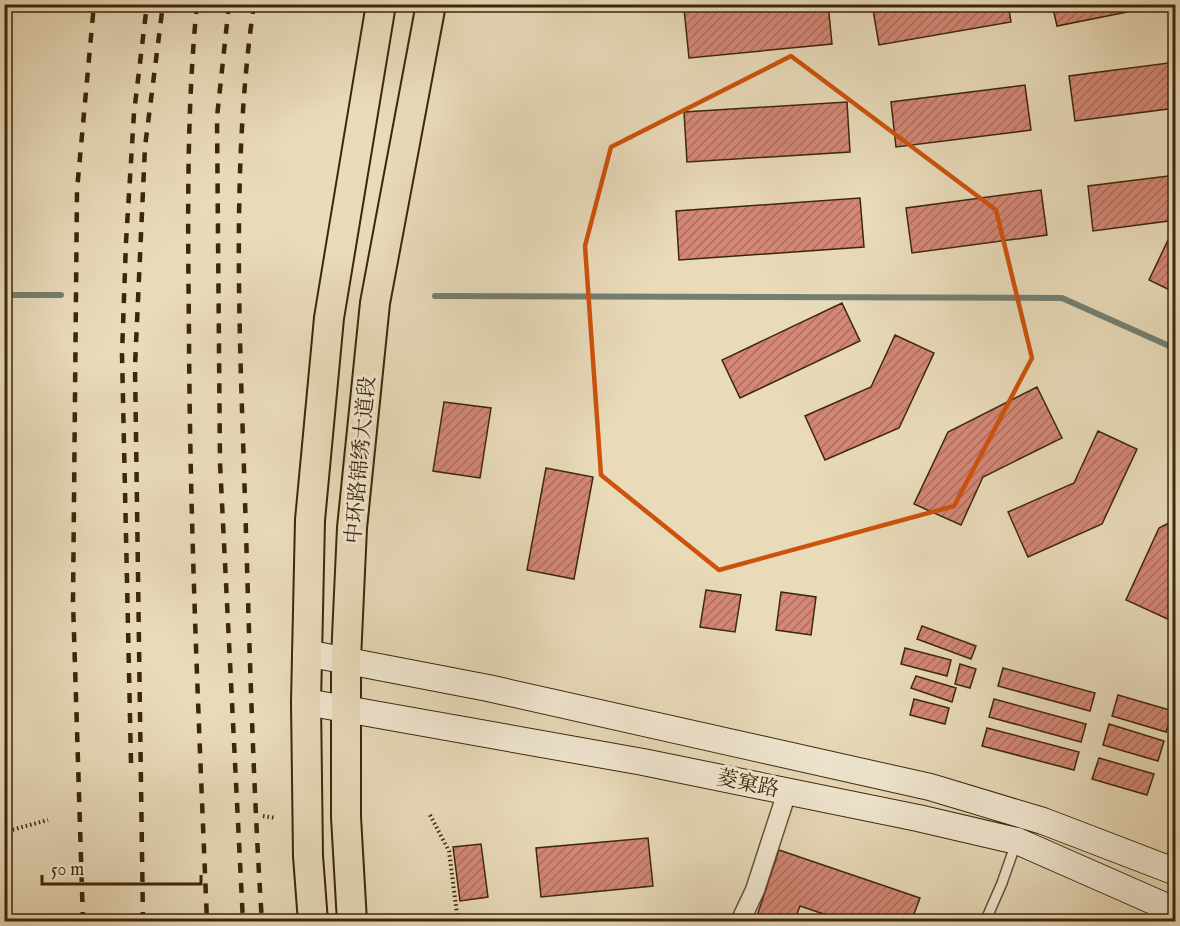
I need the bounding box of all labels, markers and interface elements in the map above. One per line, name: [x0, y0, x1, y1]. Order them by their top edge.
street label: 中环路锦绣大道段: [341, 375, 382, 545]
street label: 菱窠路: [714, 765, 781, 804]
scale bar: [42, 848, 201, 886]
text: 50 m: [51, 859, 84, 882]

